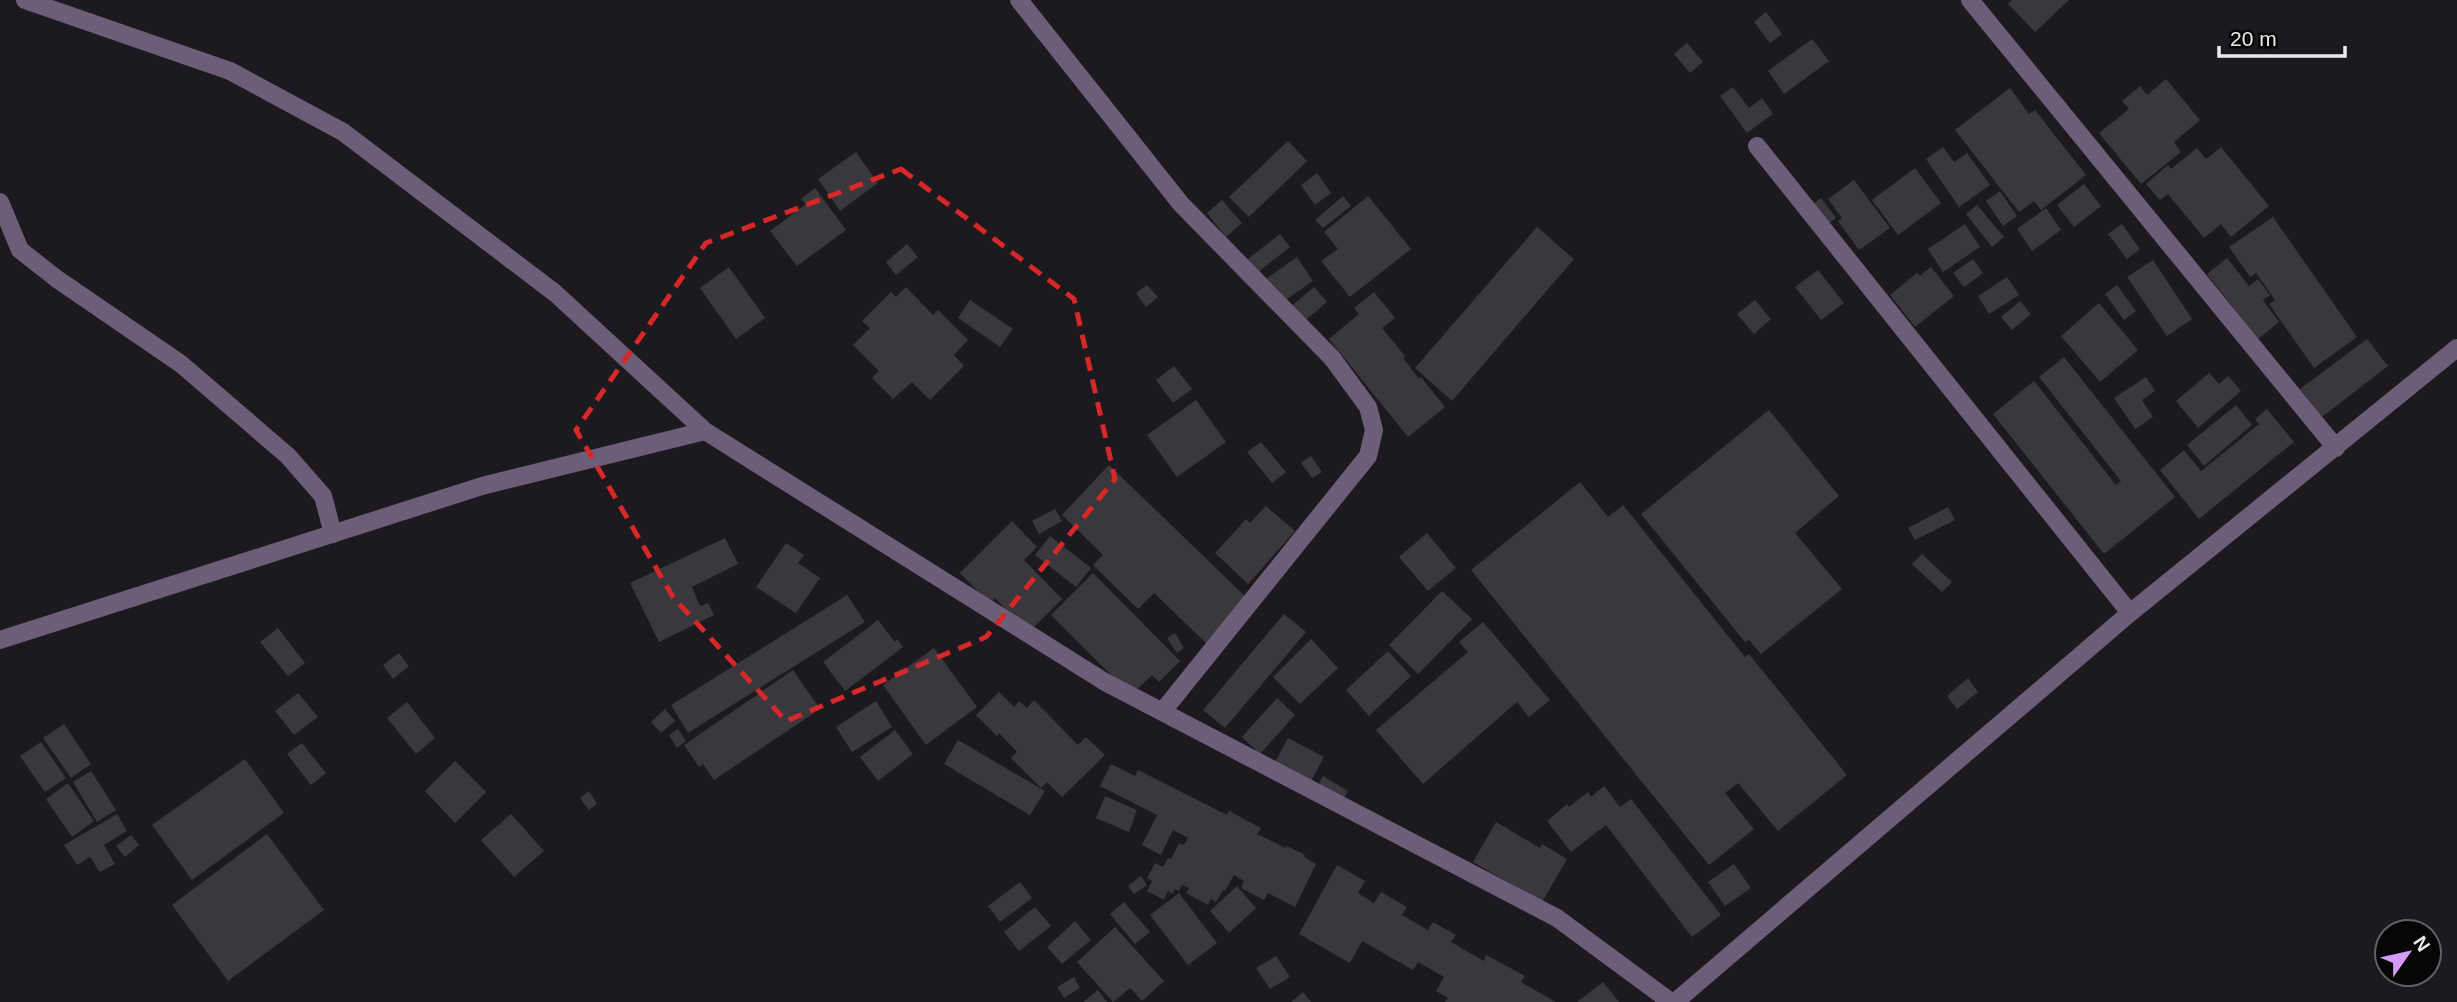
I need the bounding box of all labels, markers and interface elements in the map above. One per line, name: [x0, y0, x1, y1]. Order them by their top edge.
scale bar: [2219, 14, 2345, 58]
text: 20 m: [2230, 27, 2277, 50]
north arrow: [2373, 918, 2443, 988]
text: N: [2409, 932, 2434, 955]

